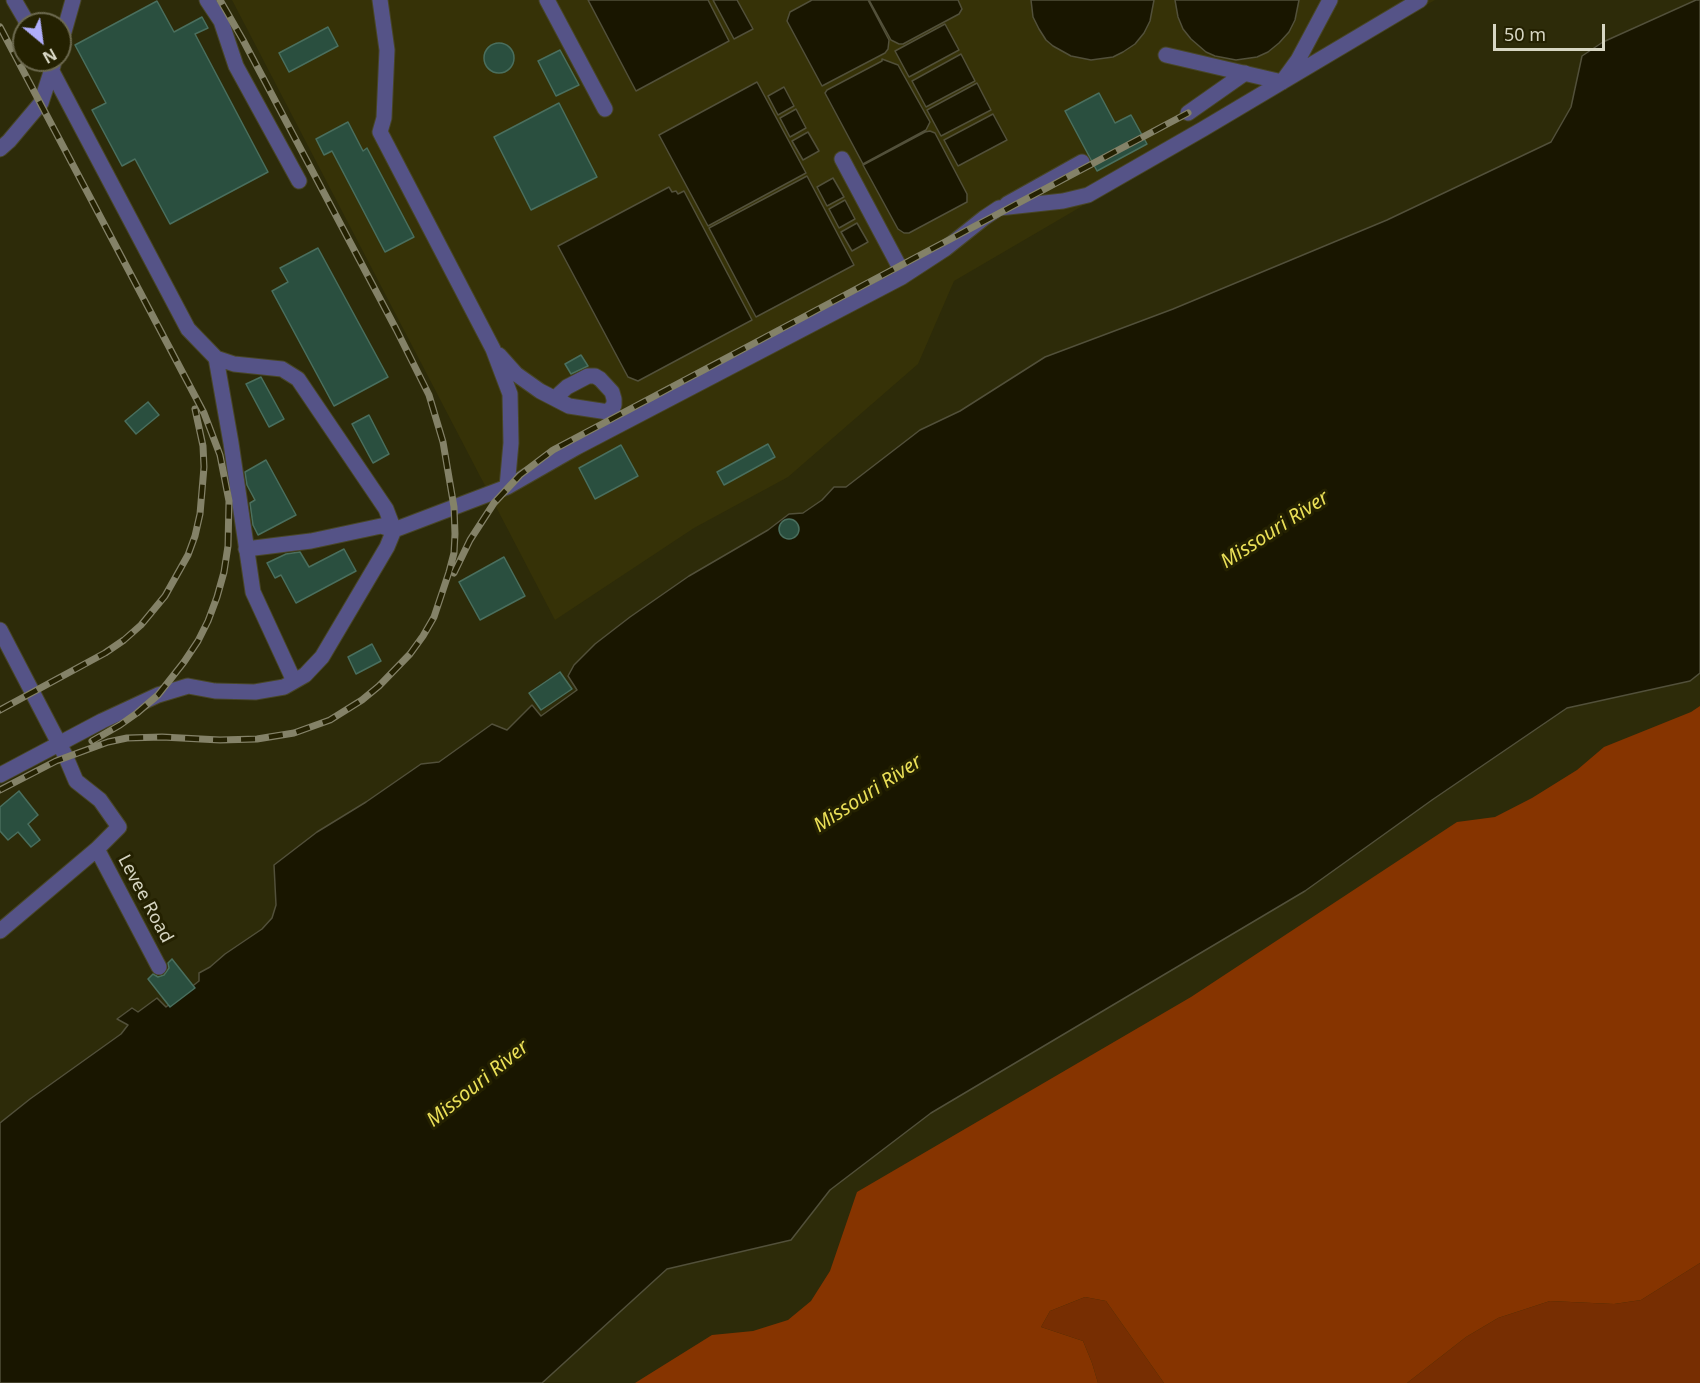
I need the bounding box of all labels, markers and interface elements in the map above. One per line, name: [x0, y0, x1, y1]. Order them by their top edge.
north arrow: [12, 12, 72, 72]
scale bar: [1496, 12, 1608, 50]
text: 50 m: [1504, 22, 1546, 46]
text: N: [39, 43, 61, 69]
water label: Missouri River: [1216, 486, 1334, 574]
water label: Missouri River: [809, 750, 927, 838]
street label: Levee Road: [113, 851, 177, 947]
water label: Missouri River: [422, 1036, 534, 1132]

